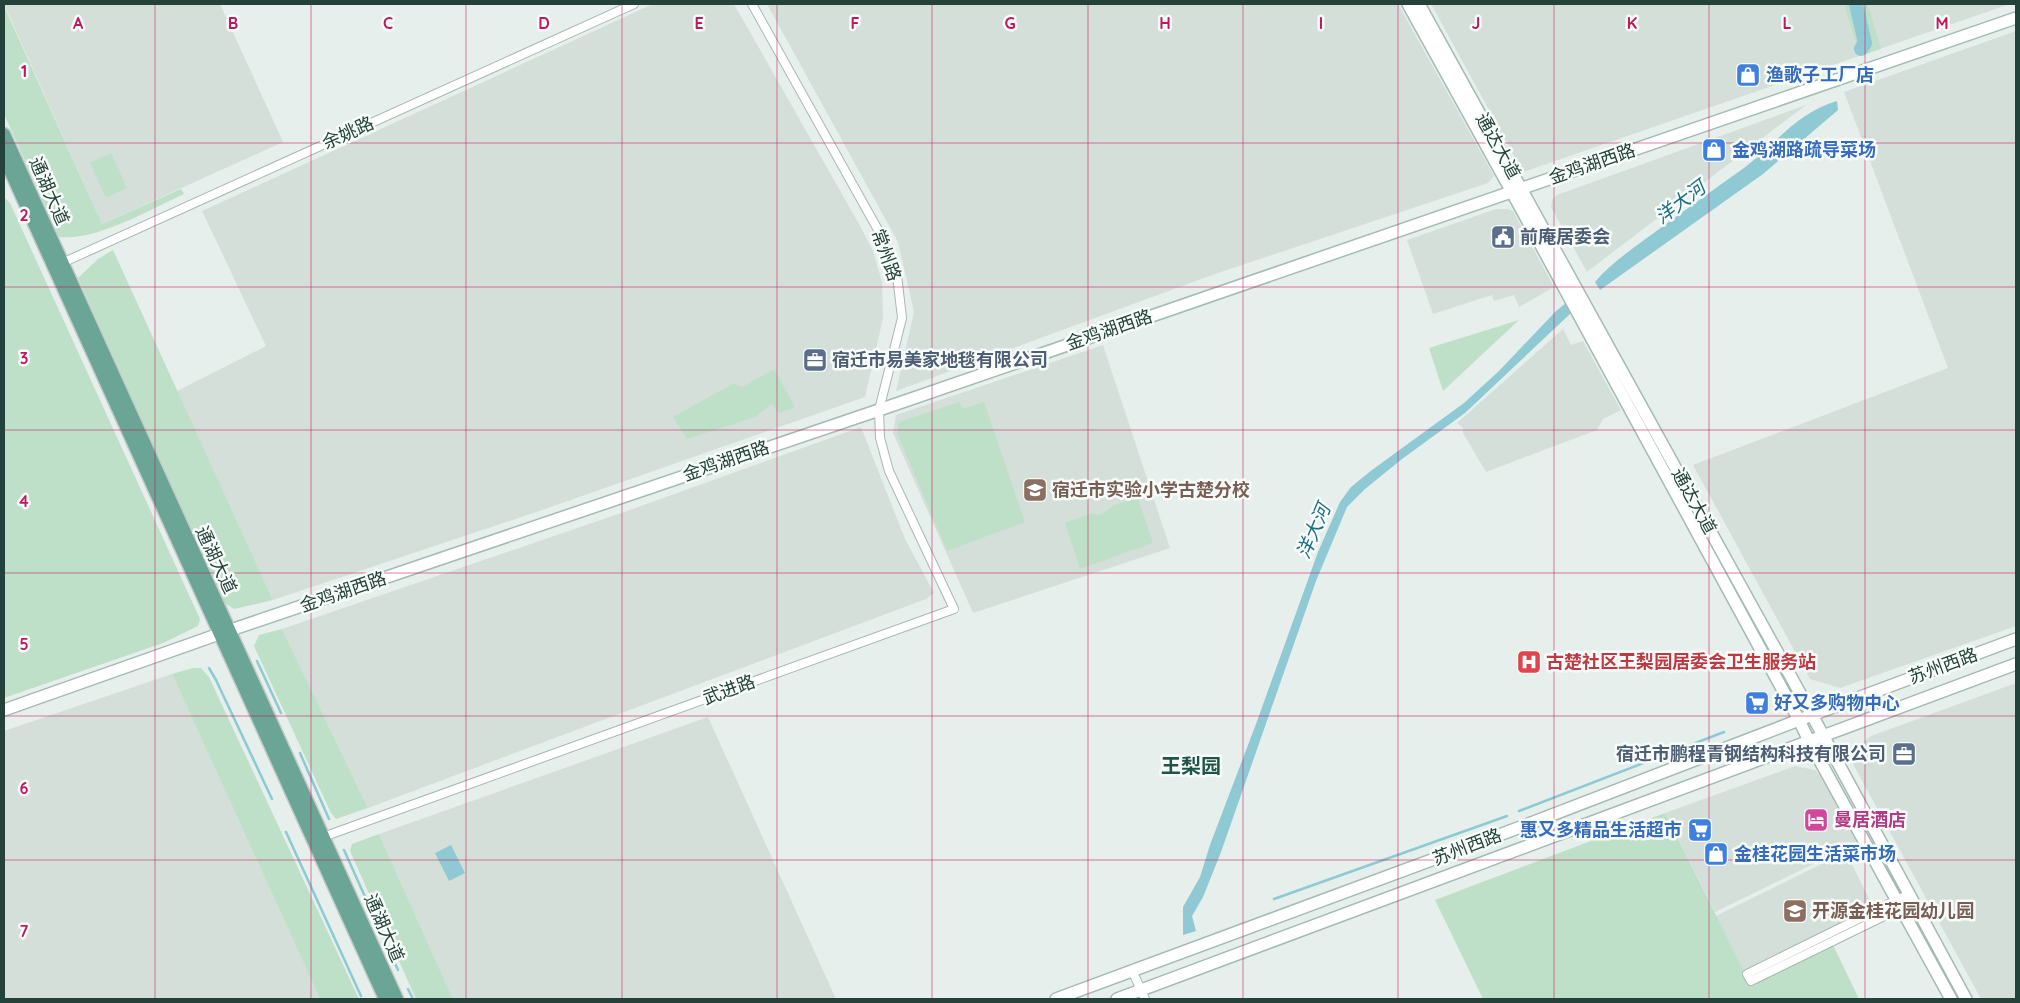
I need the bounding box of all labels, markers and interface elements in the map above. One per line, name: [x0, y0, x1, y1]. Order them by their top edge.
text: A: [73, 13, 84, 33]
text: B: [228, 13, 238, 33]
text: C: [383, 13, 393, 33]
text: D: [538, 13, 550, 33]
text: E: [694, 13, 704, 33]
text: F: [851, 13, 860, 33]
text: G: [1004, 13, 1016, 33]
text: H: [1159, 13, 1171, 33]
text: I: [1319, 13, 1323, 33]
text: J: [1472, 13, 1480, 33]
text: K: [1627, 13, 1637, 33]
text: L: [1783, 13, 1792, 33]
text: M: [1935, 13, 1949, 33]
text: 1: [21, 61, 27, 81]
shop icon: 渔歌子工厂店: [1735, 62, 1761, 88]
place label: 渔歌子工厂店: [1766, 63, 1874, 86]
street label: 通达大道: [1471, 109, 1526, 183]
street label: 余姚路: [318, 111, 377, 154]
shop icon: 金鸡湖路疏导菜场: [1701, 137, 1727, 163]
street label: 金鸡湖西路: [1546, 138, 1638, 189]
place label: 金鸡湖路疏导菜场: [1732, 138, 1876, 161]
street label: 通湖大道: [24, 153, 75, 228]
water label: 洋大河: [1650, 173, 1713, 229]
text: 2: [19, 205, 29, 225]
public building icon: 前庵居委会: [1490, 224, 1516, 250]
place label: 前庵居委会: [1520, 225, 1610, 248]
street label: 常州路: [866, 226, 907, 284]
street label: 金鸡湖西路: [1063, 304, 1155, 355]
office icon: 宿迁市易美家地毯有限公司: [802, 347, 828, 373]
text: 3: [20, 348, 28, 368]
place label: 宿迁市易美家地毯有限公司: [832, 348, 1048, 371]
street label: 金鸡湖西路: [680, 435, 772, 486]
street label: 通达大道: [1667, 464, 1722, 538]
school or university icon: 宿迁市实验小学古楚分校: [1022, 477, 1048, 503]
place label: 宿迁市实验小学古楚分校: [1052, 478, 1250, 501]
text: 4: [19, 491, 29, 511]
water label: 洋大河: [1291, 496, 1337, 562]
street label: 通湖大道: [191, 522, 242, 597]
street label: 金鸡湖西路: [297, 566, 389, 617]
text: 5: [19, 634, 29, 654]
street label: 苏州西路: [1905, 642, 1981, 689]
hospital icon: 古楚社区王梨园居委会卫生服务站: [1516, 649, 1542, 675]
place label: 古楚社区王梨园居委会卫生服务站: [1546, 650, 1816, 673]
street label: 武进路: [700, 669, 758, 710]
supermarket icon: 好又多购物中心: [1744, 690, 1770, 716]
place label: 好又多购物中心: [1774, 691, 1900, 714]
office icon: 宿迁市鹏程青钢结构科技有限公司: [1891, 741, 1917, 767]
place label: 宿迁市鹏程青钢结构科技有限公司: [1616, 742, 1886, 765]
district label: 王梨园: [1161, 753, 1221, 778]
text: 6: [20, 778, 29, 798]
hotel icon: 曼居酒店: [1803, 807, 1829, 833]
place label: 曼居酒店: [1834, 808, 1906, 831]
supermarket icon: 惠又多精品生活超市: [1687, 817, 1713, 843]
place label: 惠又多精品生活超市: [1520, 818, 1682, 841]
street label: 苏州西路: [1429, 823, 1505, 870]
shop icon: 金桂花园生活菜市场: [1703, 841, 1729, 867]
place label: 金桂花园生活菜市场: [1734, 842, 1896, 865]
street label: 通湖大道: [359, 890, 410, 965]
school or university icon: 开源金桂花园幼儿园: [1782, 898, 1808, 924]
place label: 开源金桂花园幼儿园: [1812, 899, 1974, 922]
text: 7: [20, 921, 29, 941]

